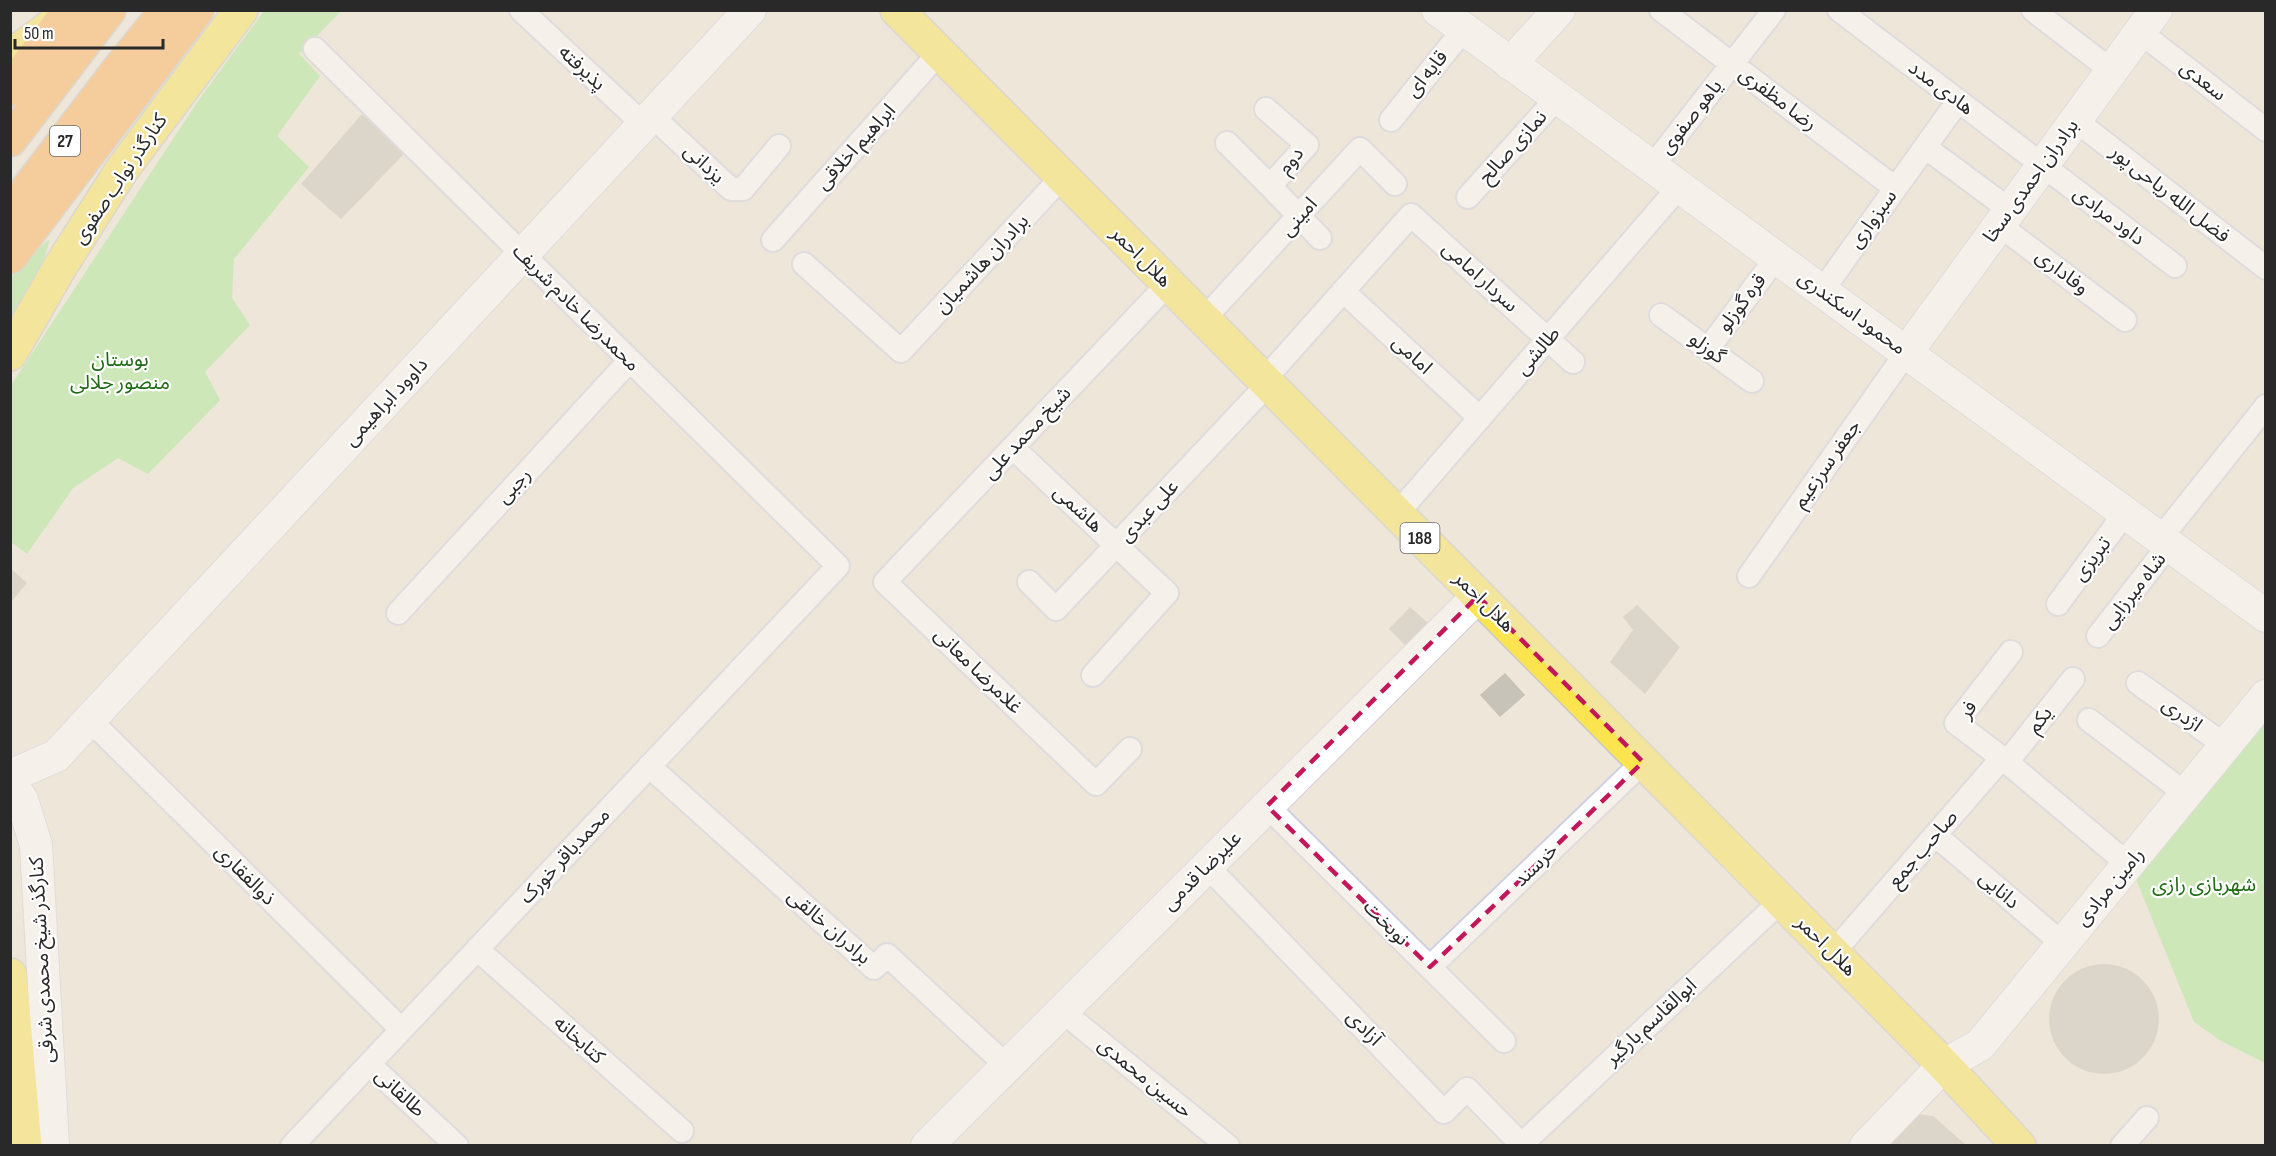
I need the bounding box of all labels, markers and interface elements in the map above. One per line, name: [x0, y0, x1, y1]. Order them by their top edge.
scale bar: [15, 12, 164, 50]
text: 50 m: [24, 23, 54, 44]
street label: پذیرفته: [553, 40, 611, 96]
street label: قایه ای: [1401, 46, 1453, 102]
street label: هادی مدد: [1903, 56, 1979, 120]
street label: سعدی: [2175, 56, 2231, 106]
street label: رضا مظفری: [1734, 62, 1822, 136]
street label: یاهو صفوی: [1654, 75, 1728, 159]
street label: ابراهیم اخلاقی: [811, 99, 902, 196]
street label: نمازی صالح: [1474, 105, 1554, 190]
street label: کنارگذر نواب صفوی: [68, 109, 173, 249]
street label: برادران احمدی سخا: [1978, 115, 2084, 247]
road number: 27: [50, 126, 80, 156]
street label: یزدانی: [678, 139, 730, 189]
street label: فضل الله ریاحی پور: [2104, 139, 2235, 248]
street label: دوم: [1273, 143, 1311, 181]
street label: داود مرادی: [2068, 181, 2150, 251]
street label: سبزواری: [1844, 185, 1902, 253]
street label: امینی: [1275, 193, 1323, 241]
street label: برادران هاشمیان: [930, 209, 1034, 319]
street label: هلال احمر: [1105, 221, 1177, 293]
street label: سردار امامی: [1437, 237, 1523, 317]
street label: محمدرضا خادم شریف: [506, 239, 645, 378]
street label: وفاداری: [2031, 244, 2093, 300]
street label: محمود اسکندری: [1793, 266, 1911, 360]
street label: قره گوزلو: [1712, 269, 1772, 337]
street label: طالشی: [1510, 322, 1566, 380]
street label: گوزلو: [1684, 327, 1731, 370]
street label: امامی: [1387, 330, 1437, 380]
park label: بوستان منصور جلالی: [70, 348, 170, 395]
street label: داوود ابراهیمی: [339, 353, 433, 451]
street label: شیخ محمد علی: [978, 381, 1078, 486]
street label: جعفر سرزعیم: [1788, 415, 1868, 514]
street label: رجبی: [492, 463, 536, 509]
street label: علی عبدی: [1114, 475, 1184, 547]
street label: هاشمی: [1048, 480, 1108, 538]
road number: 188: [1400, 523, 1440, 553]
street label: تبریزی: [2068, 532, 2116, 586]
street label: شاه میرزایی: [2097, 548, 2171, 634]
street label: هلال احمر: [1448, 566, 1520, 638]
street label: غلامرضا معانی: [929, 623, 1027, 719]
street label: اژدری: [2157, 692, 2207, 738]
street label: فر: [1953, 696, 1983, 724]
street label: یکم: [2022, 702, 2059, 739]
street label: محمدباقر خورک: [515, 803, 615, 909]
street label: صاحب جمع: [1883, 805, 1965, 894]
street label: علیرضا قدمی: [1157, 826, 1247, 916]
street label: خرسند: [1509, 838, 1563, 892]
street label: ذوالفقاری: [209, 839, 281, 911]
street label: رامین مرادی: [2070, 843, 2150, 931]
street label: کنارگذر شیخ محمدی شرقی: [25, 855, 61, 1064]
street label: دانایی: [1974, 866, 2024, 914]
park label: شهربازی رازی: [2152, 873, 2256, 897]
street label: برادران خالقی: [782, 884, 876, 970]
street label: نوبخت: [1358, 895, 1414, 951]
street label: هلال احمر: [1790, 910, 1862, 982]
street label: ابوالقاسم بارگیر: [1599, 973, 1703, 1073]
street label: آزادی: [1341, 1005, 1388, 1052]
street label: کتابخانه: [548, 1011, 610, 1070]
street label: حسین محمدی: [1093, 1033, 1197, 1123]
street label: طالقانی: [370, 1064, 430, 1122]

